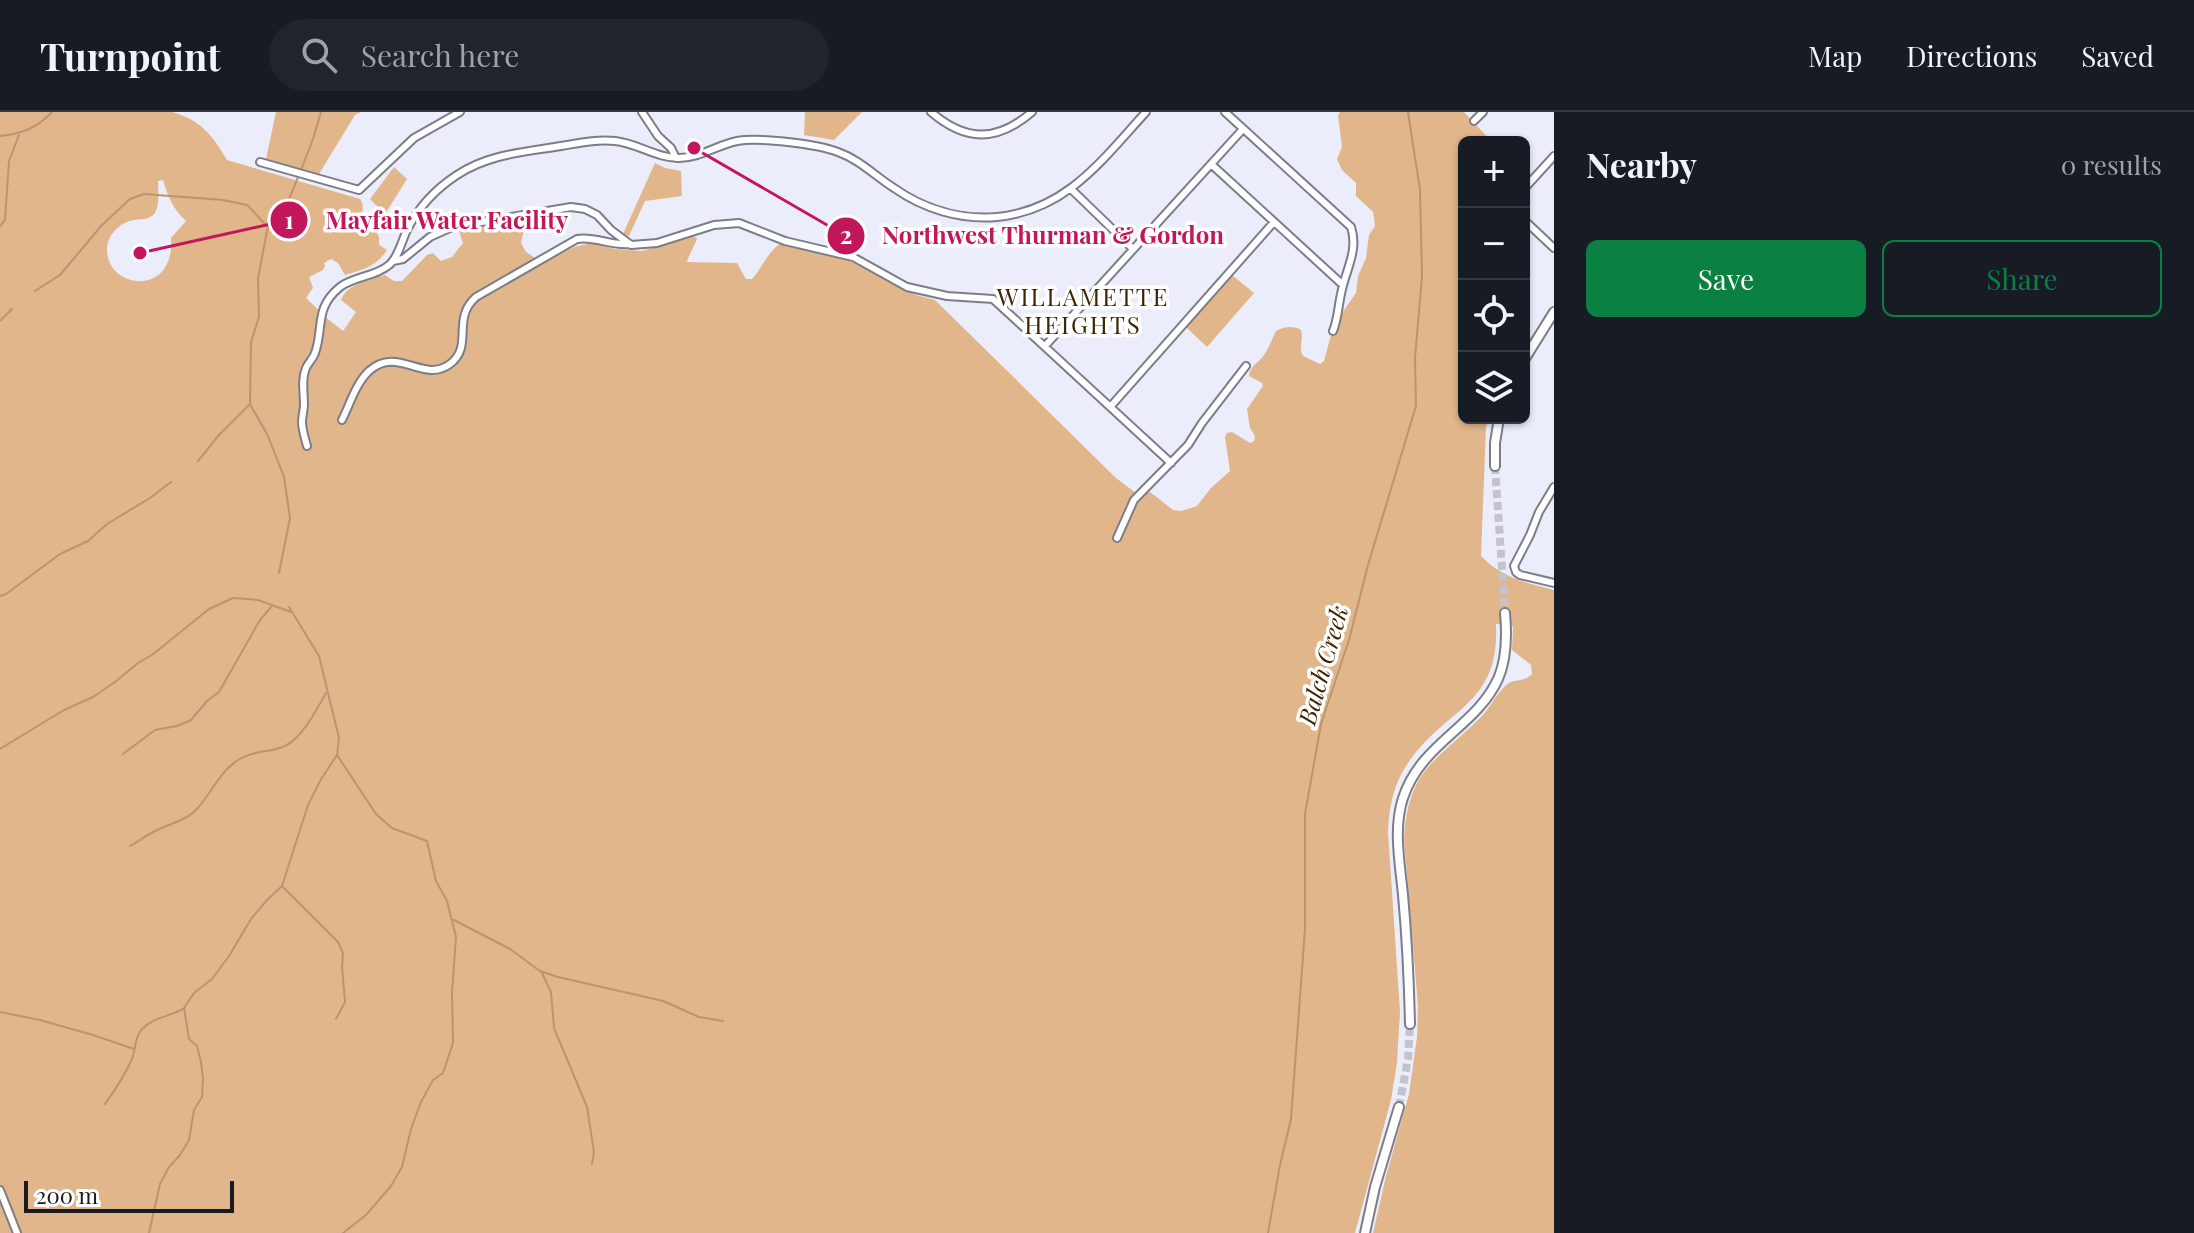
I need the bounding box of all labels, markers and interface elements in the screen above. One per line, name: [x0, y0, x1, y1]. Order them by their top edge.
search box: [269, 19, 829, 91]
text: Turnpoint: [40, 30, 221, 81]
icon: search: [297, 33, 341, 77]
text: Search here: [361, 35, 519, 75]
text: Map: [1808, 37, 1862, 74]
text: Directions: [1906, 37, 2037, 74]
text: Saved: [2081, 37, 2154, 74]
map controls: [1458, 136, 1530, 424]
button: +: [1458, 136, 1530, 208]
text: Nearby: [1586, 141, 1697, 187]
text: 0 results: [2061, 147, 2162, 182]
callout: Mayfair Water Facility: [269, 196, 585, 244]
text: 1: [284, 203, 294, 235]
text: Mayfair Water Facility: [326, 203, 569, 235]
button: −: [1458, 208, 1530, 280]
callout: Northwest Thurman & Gordon: [826, 212, 1241, 260]
text: 2: [840, 218, 852, 250]
text: Northwest Thurman & Gordon: [882, 218, 1224, 250]
button: Save: [1586, 240, 1866, 317]
button: Share: [1882, 240, 2162, 317]
district label: WILLAMETTE HEIGHTS: [996, 280, 1169, 340]
button: locate: [1458, 280, 1530, 352]
button: layers: [1458, 352, 1530, 424]
water label: Balch Creek: [1289, 602, 1354, 729]
scale bar: [24, 1177, 234, 1213]
text: 200 m: [36, 1180, 98, 1210]

